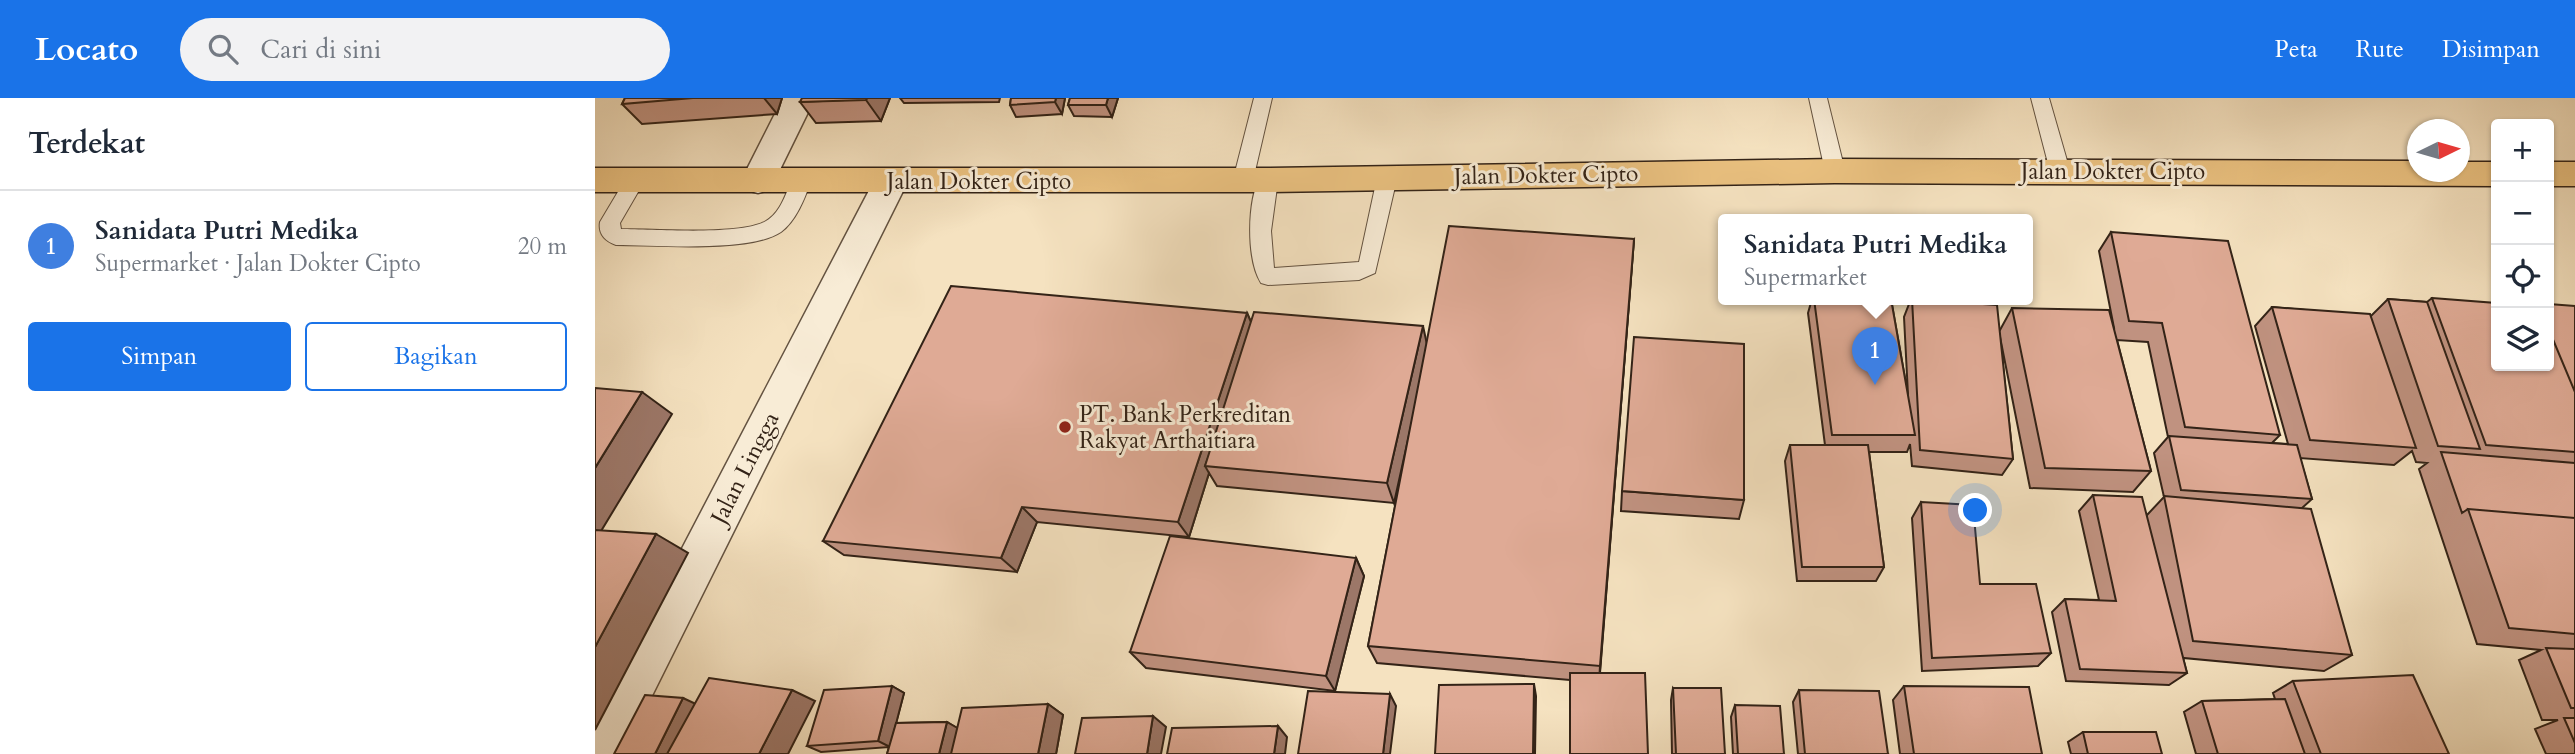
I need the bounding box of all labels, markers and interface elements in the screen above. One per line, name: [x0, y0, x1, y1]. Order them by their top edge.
search box: [180, 18, 670, 81]
text: Locato: [35, 27, 138, 72]
icon: search: [204, 30, 242, 68]
text: Cari di sini: [260, 32, 381, 67]
text: Peta: [2275, 33, 2318, 66]
text: Rute: [2356, 33, 2404, 66]
text: Disimpan: [2442, 33, 2540, 66]
north arrow: [2407, 119, 2470, 182]
map controls: [2491, 119, 2554, 371]
button: +: [2491, 119, 2554, 182]
text: Terdekat: [28, 123, 145, 164]
street label: Jalan Dokter Cipto: [2018, 156, 2205, 187]
street label: Jalan Dokter Cipto: [1451, 158, 1638, 192]
street label: Jalan Dokter Cipto: [884, 166, 1071, 197]
button: −: [2491, 182, 2554, 245]
text: Sanidata Putri Medika: [95, 213, 358, 248]
popup: [1718, 214, 2033, 305]
text: Sanidata Putri Medika: [1744, 227, 2007, 262]
text: 1: [45, 231, 57, 262]
text: 20 m: [518, 231, 567, 262]
button: locate: [2491, 245, 2554, 308]
text: Supermarket · Jalan Dokter Cipto: [95, 248, 421, 279]
text: Supermarket: [1744, 262, 1867, 293]
button: layers: [2491, 308, 2554, 371]
button: Simpan: [28, 322, 291, 391]
button: Bagikan: [305, 322, 567, 391]
pin: 1: [1852, 327, 1898, 385]
place label: PT. Bank Perkreditan Rakyat Arthaitiara: [1079, 399, 1291, 456]
street label: Jalan Lingga: [702, 407, 787, 532]
marker: PT. Bank Perkreditan Rakyat Arthaitiara: [1057, 419, 1073, 435]
your location: [1958, 493, 1992, 527]

